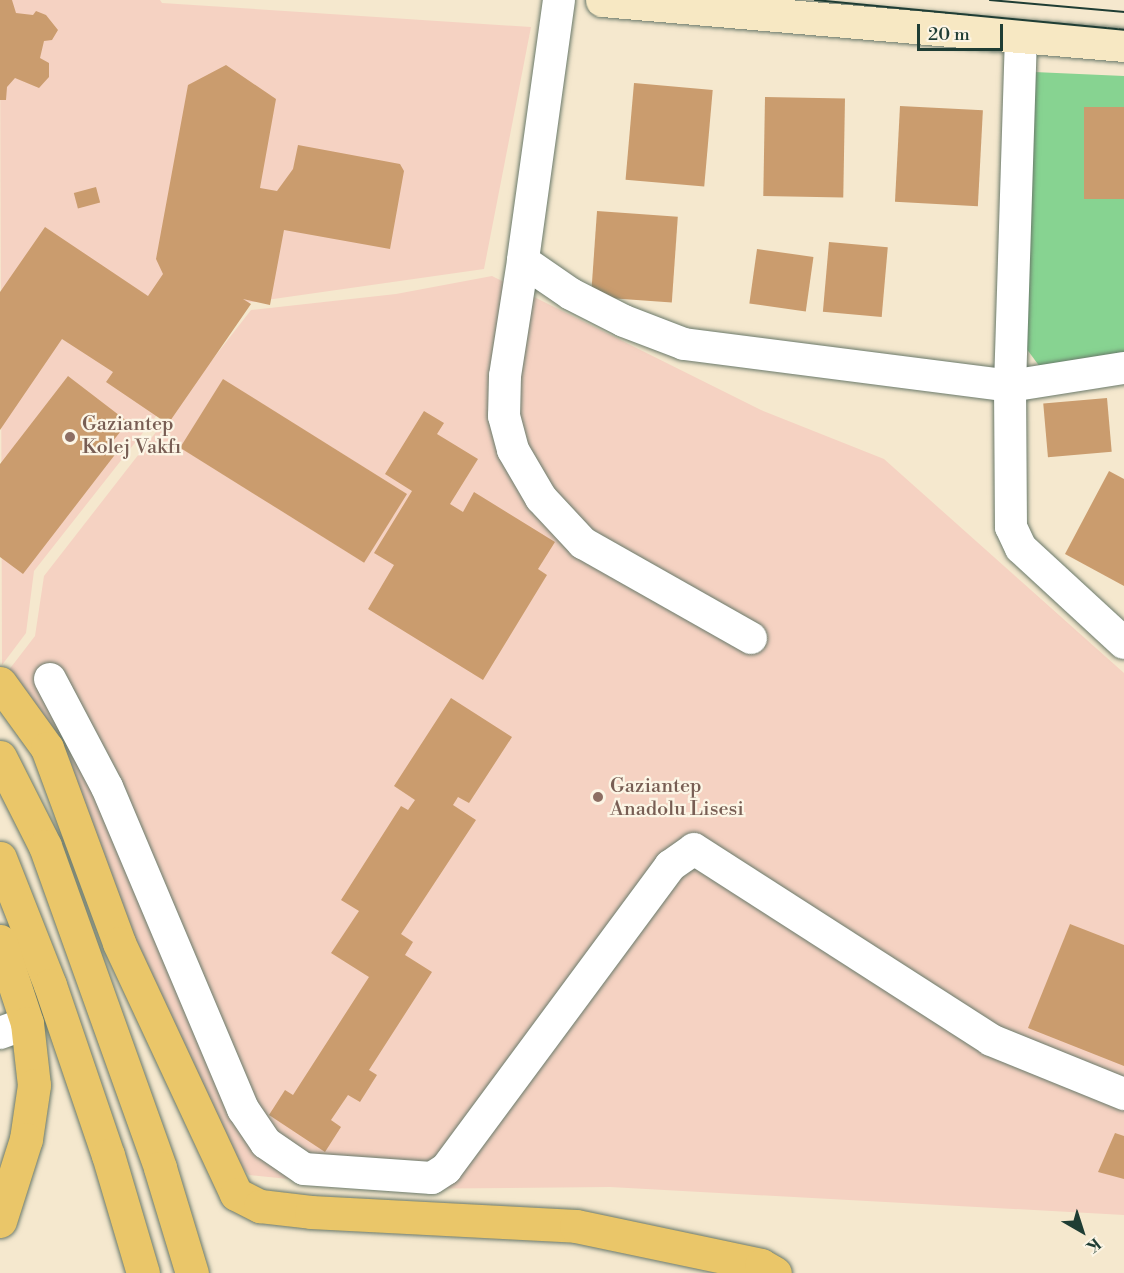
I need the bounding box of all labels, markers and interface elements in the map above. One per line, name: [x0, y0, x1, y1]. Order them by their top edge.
scale bar: [920, 12, 1006, 50]
text: 20 m: [928, 23, 970, 46]
place label: Gaziantep Kolej Vakfı: [82, 413, 181, 460]
marker: Gaziantep Kolej Vakfı: [63, 430, 77, 444]
place label: Gaziantep Anadolu Lisesi: [610, 774, 744, 821]
marker: Gaziantep Anadolu Lisesi: [591, 790, 605, 804]
north arrow: [1052, 1201, 1112, 1261]
text: K: [1082, 1233, 1105, 1257]

